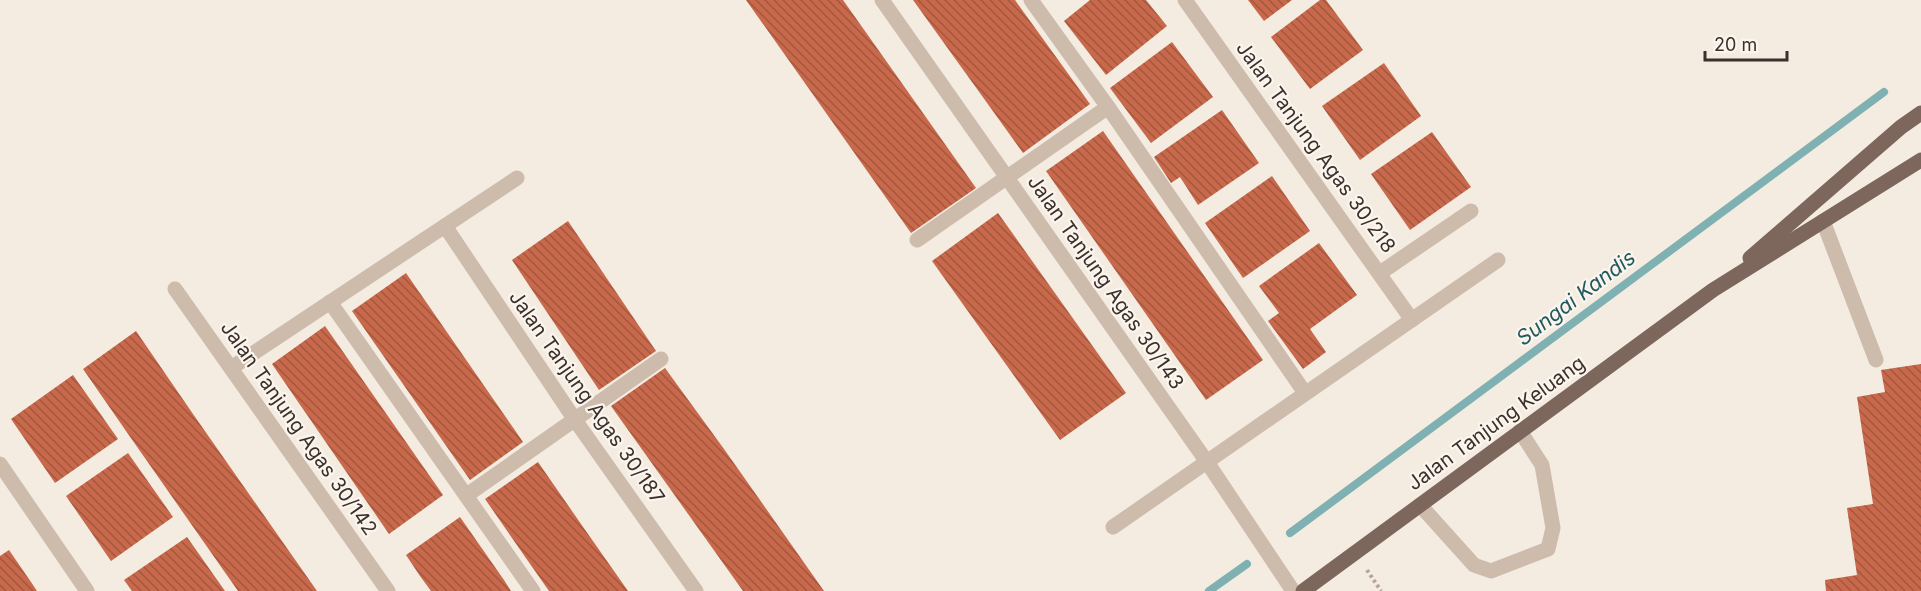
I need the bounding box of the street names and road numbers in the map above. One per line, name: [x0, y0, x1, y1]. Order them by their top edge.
street label: Jalan Tanjung Agas 30/218: [1231, 37, 1401, 257]
street label: Jalan Tanjung Agas 30/143: [1023, 170, 1189, 394]
street label: Jalan Tanjung Agas 30/187: [504, 286, 670, 508]
street label: Jalan Tanjung Agas 30/142: [216, 316, 382, 540]
street label: Jalan Tanjung Keluang: [1403, 351, 1589, 495]

